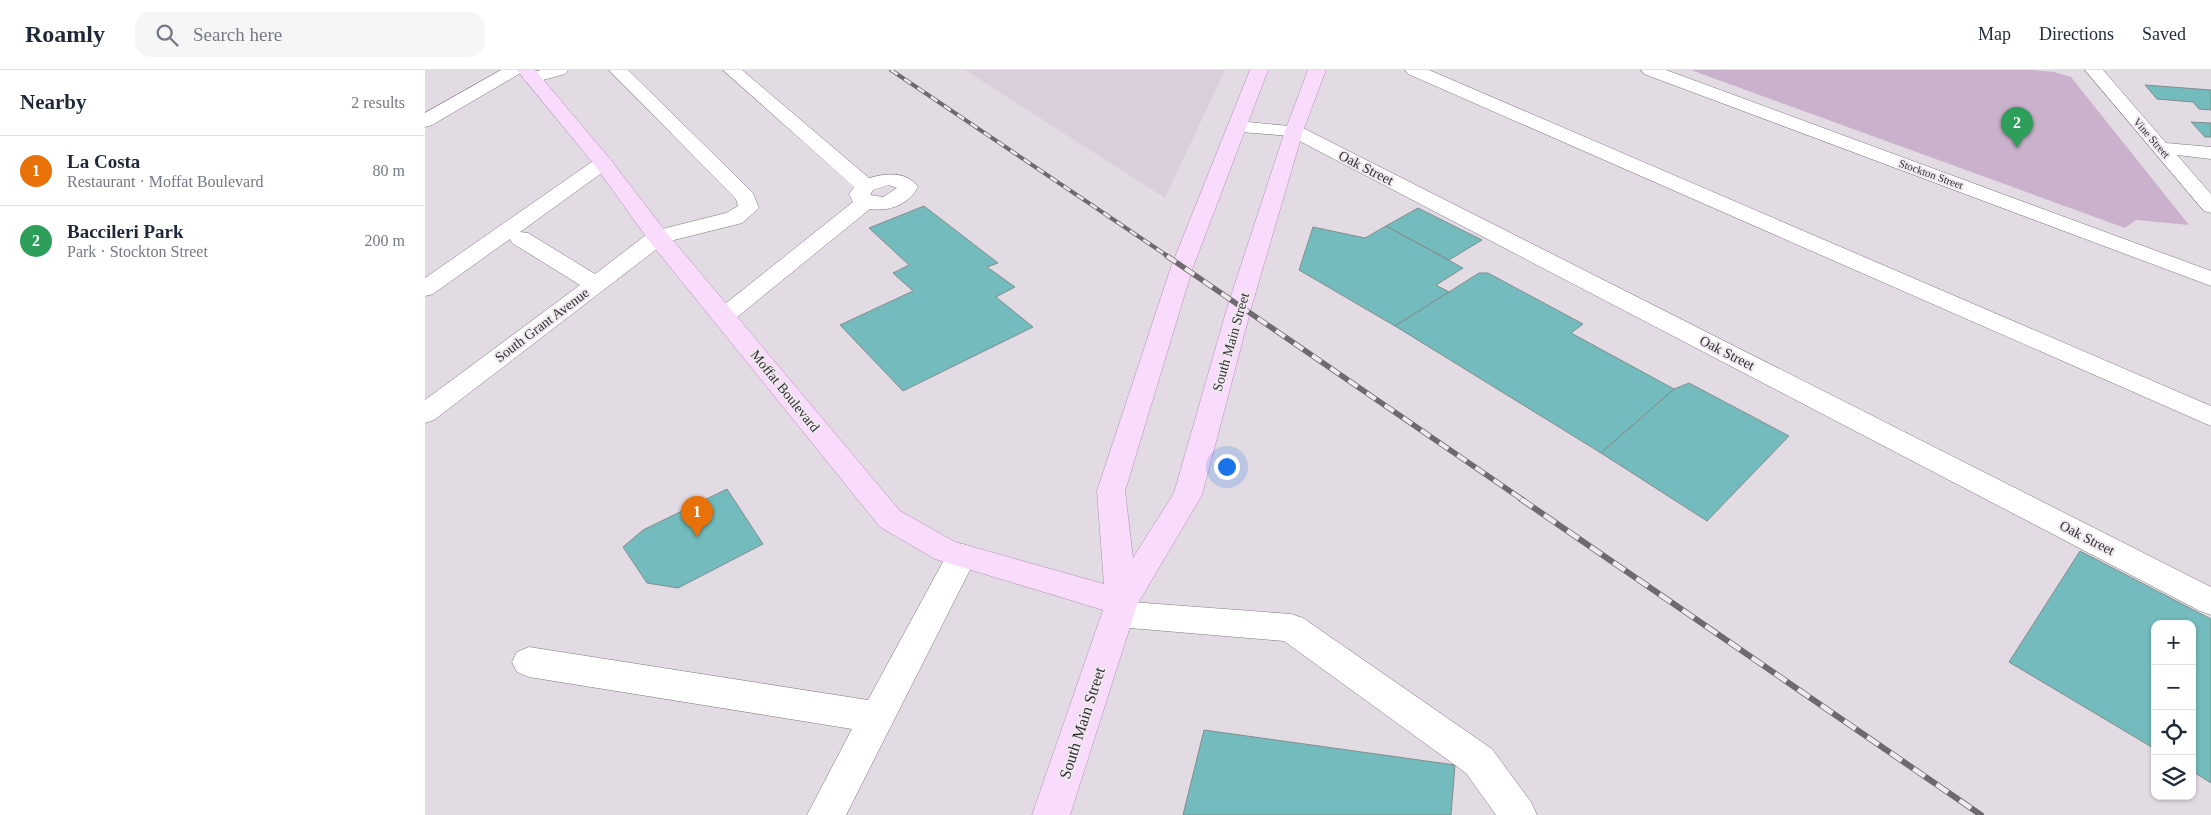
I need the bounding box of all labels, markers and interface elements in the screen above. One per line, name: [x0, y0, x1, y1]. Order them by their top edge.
search box: [135, 12, 485, 57]
text: Roamly: [25, 21, 105, 47]
icon: search: [153, 21, 181, 49]
text: Search here: [193, 24, 282, 45]
text: Map: [1978, 24, 2011, 44]
text: Directions: [2039, 24, 2114, 44]
text: Saved: [2142, 24, 2186, 44]
text: Nearby: [20, 90, 87, 114]
text: 2 results: [351, 94, 405, 111]
pin: 2: [2001, 107, 2033, 148]
street label: Vine Street: [2131, 116, 2173, 160]
street label: Oak Street: [1336, 148, 1396, 188]
text: La Costa: [67, 151, 140, 172]
street label: Stockton Street: [1897, 157, 1965, 191]
text: 1: [32, 162, 40, 179]
text: 80 m: [373, 162, 405, 179]
text: Restaurant · Moffat Boulevard: [67, 173, 264, 190]
text: Baccileri Park: [67, 221, 184, 242]
text: 2: [32, 232, 40, 249]
text: 200 m: [365, 232, 405, 249]
text: Park · Stockton Street: [67, 243, 208, 260]
street label: South Grant Avenue: [492, 285, 592, 365]
street label: South Main Street: [1210, 291, 1252, 393]
street label: Oak Street: [1697, 333, 1757, 373]
street label: Moffat Boulevard: [748, 347, 822, 435]
your location: [1214, 454, 1240, 480]
pin: 1: [681, 496, 713, 537]
street label: Oak Street: [2057, 518, 2117, 558]
map controls: [2151, 620, 2196, 800]
button: +: [2151, 620, 2196, 665]
street label: South Main Street: [1056, 664, 1108, 781]
button: −: [2151, 665, 2196, 710]
button: locate: [2151, 710, 2196, 755]
button: layers: [2151, 755, 2196, 800]

